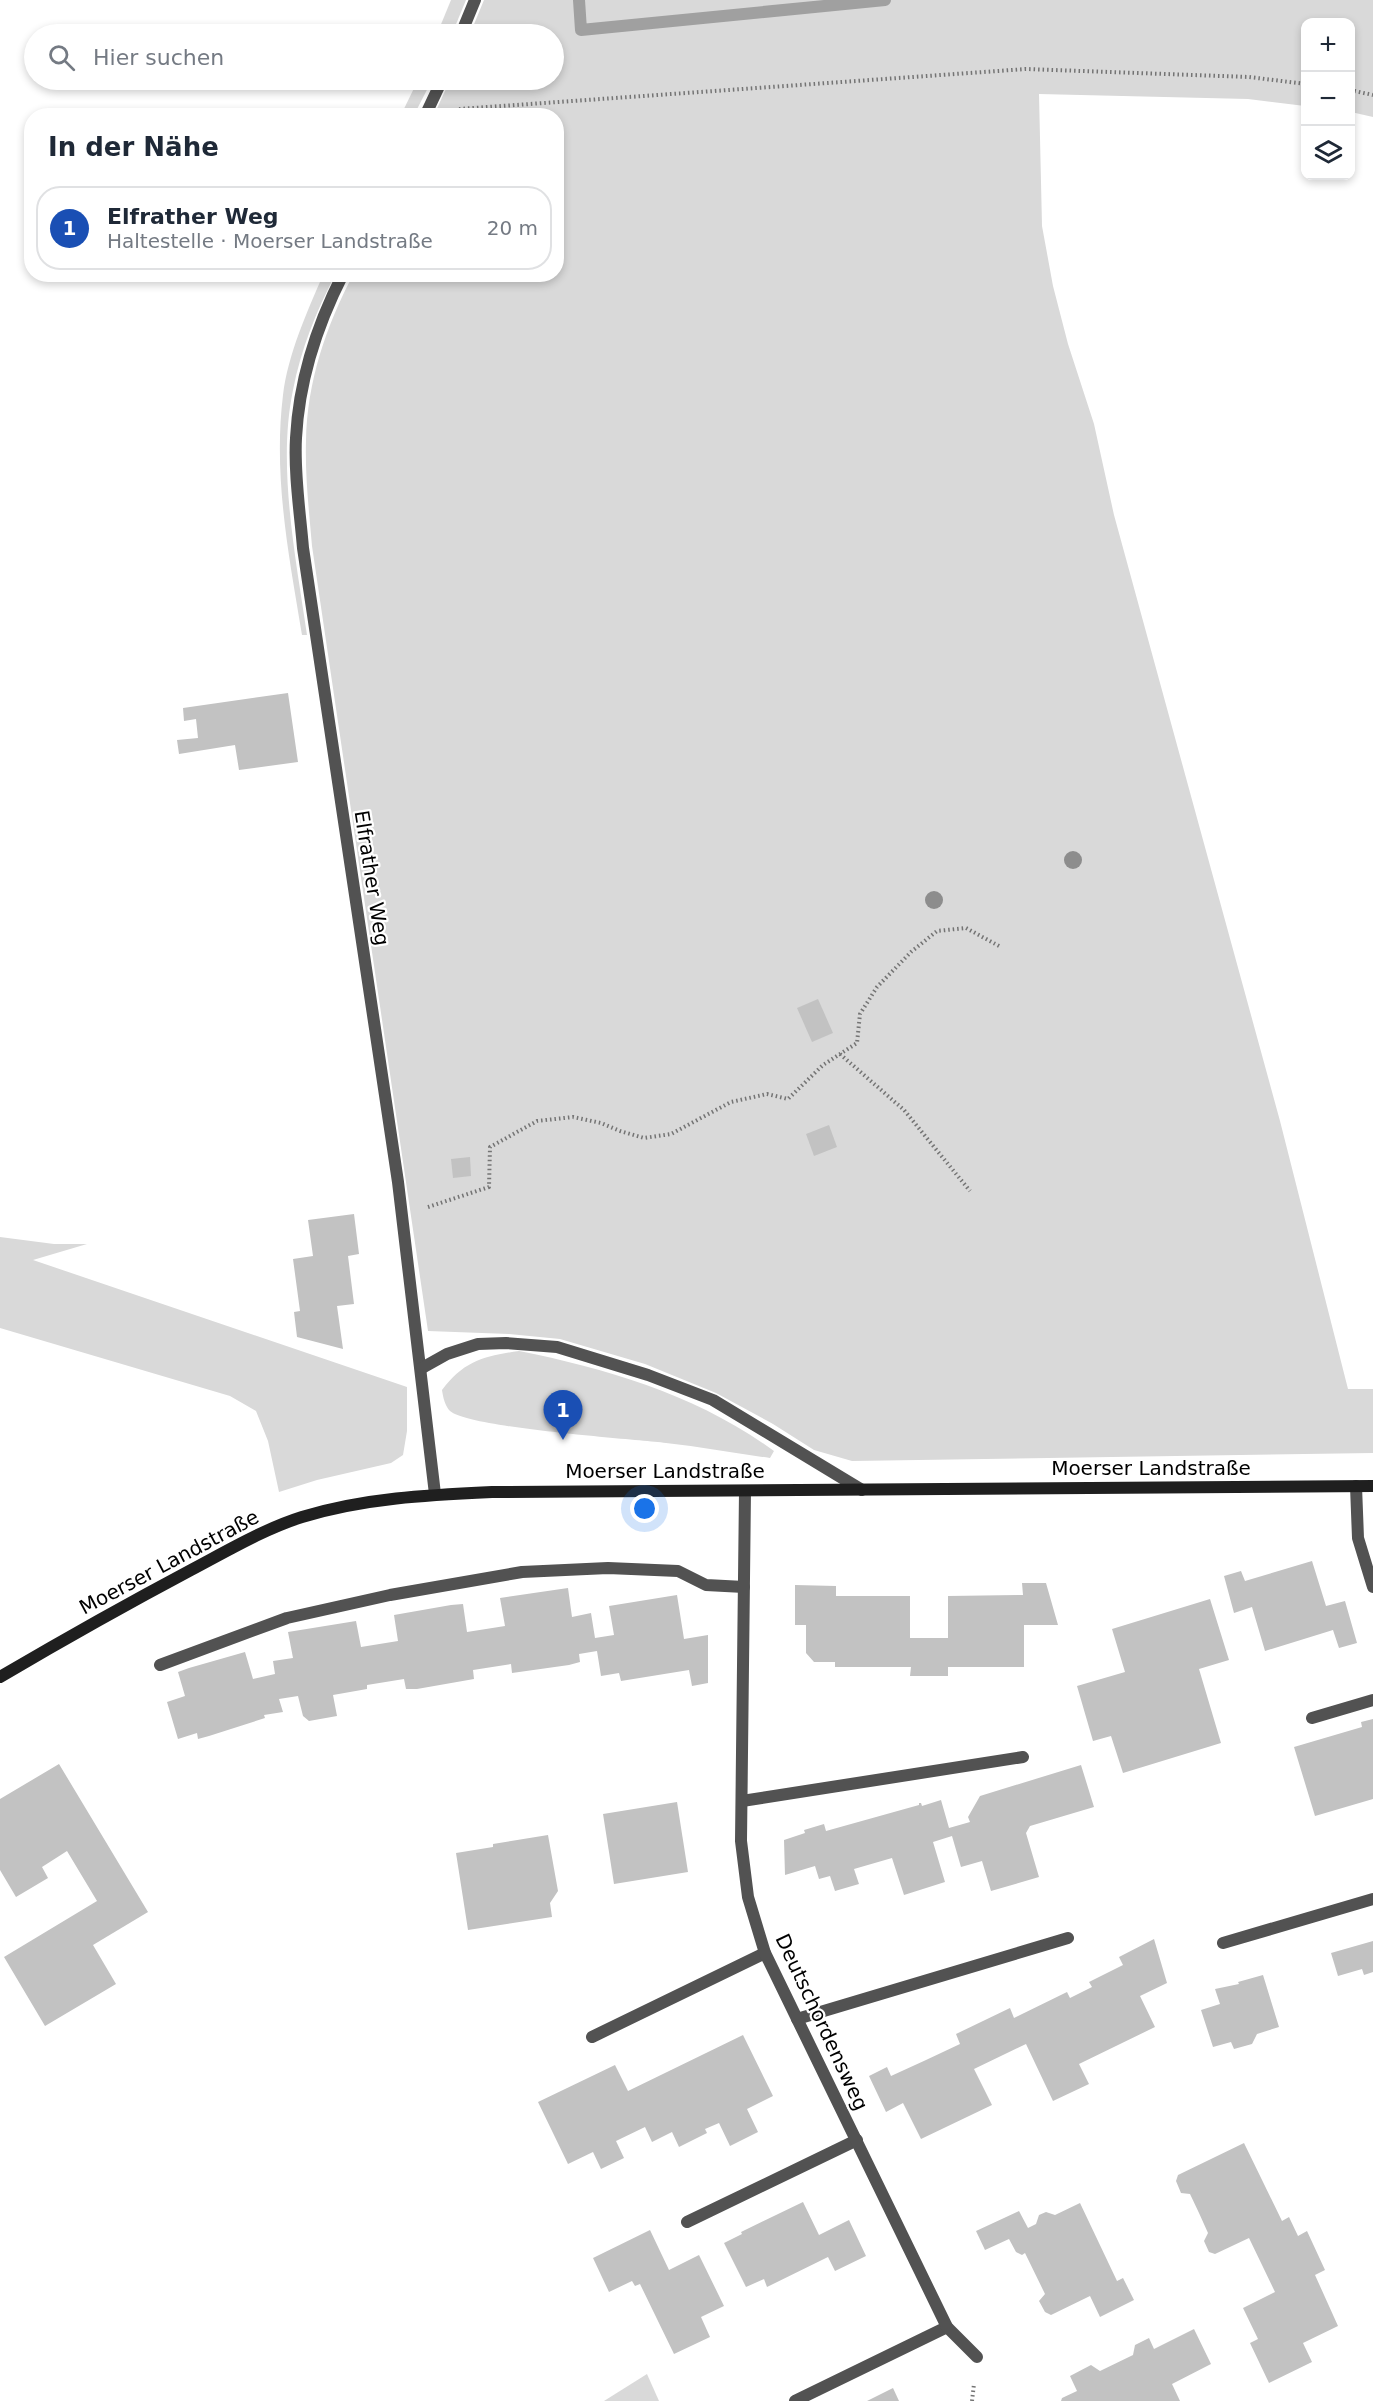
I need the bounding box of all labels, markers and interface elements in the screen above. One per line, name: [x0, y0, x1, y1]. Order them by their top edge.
map controls: [1301, 18, 1355, 180]
button: +: [1301, 18, 1355, 72]
search box: [24, 24, 564, 90]
icon: search: [45, 41, 78, 74]
text: Hier suchen: [93, 45, 224, 70]
button: −: [1301, 72, 1355, 126]
button: layers: [1301, 126, 1355, 180]
text: In der Nähe: [48, 132, 219, 162]
text: Elfrather Weg: [107, 204, 279, 229]
text: 1: [63, 216, 76, 240]
text: 20 m: [487, 216, 538, 240]
text: Haltestelle · Moerser Landstraße: [107, 229, 433, 253]
street label: Elfrather Weg: [349, 809, 395, 947]
pin: 1: [544, 1390, 582, 1440]
street label: Moerser Landstraße: [1051, 1456, 1251, 1480]
street label: Moerser Landstraße: [565, 1459, 765, 1483]
your location: [630, 1494, 659, 1523]
street label: Moerser Landstraße: [75, 1505, 263, 1619]
street label: Deutschordensweg: [771, 1930, 873, 2114]

